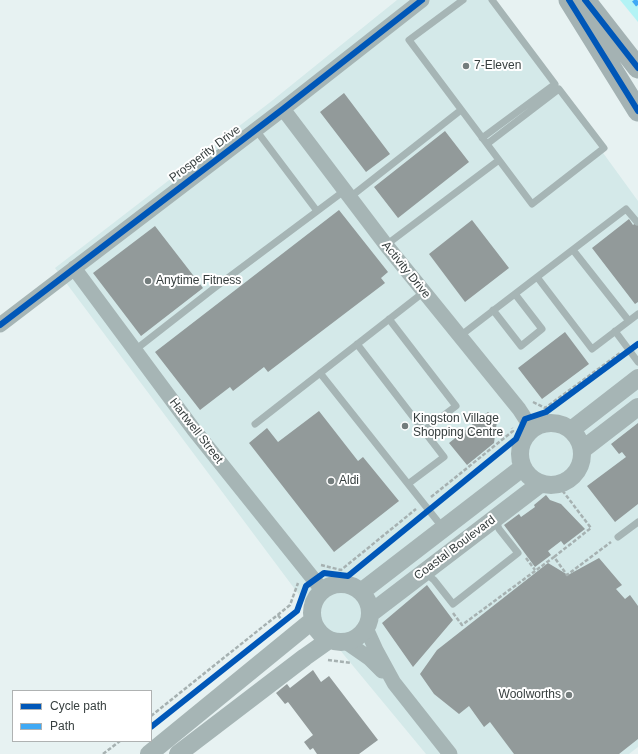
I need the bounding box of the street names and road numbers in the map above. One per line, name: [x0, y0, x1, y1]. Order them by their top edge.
street label: Prosperity Drive: [167, 123, 243, 185]
street label: Activity Drive: [379, 239, 433, 301]
street label: Hartwell Street: [166, 396, 226, 466]
street label: Coastal Boulevard: [412, 513, 498, 583]

